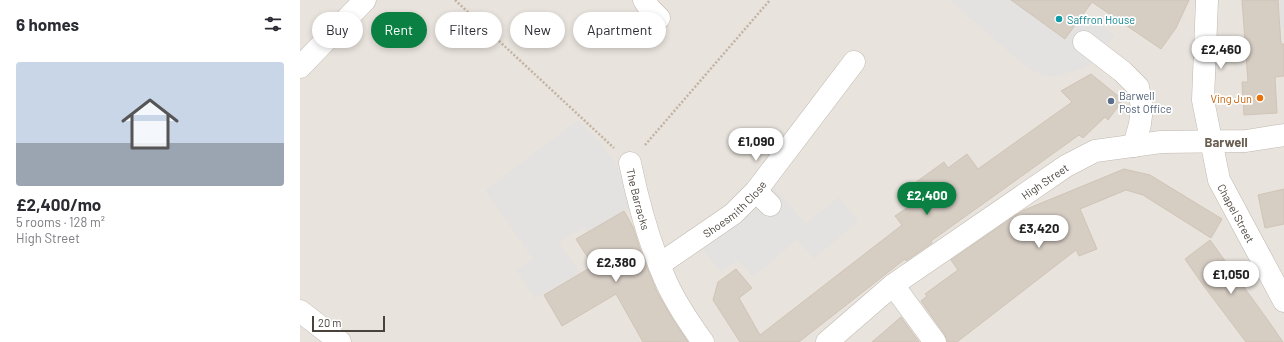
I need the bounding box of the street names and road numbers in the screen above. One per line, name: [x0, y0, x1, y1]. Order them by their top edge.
street label: High Street: [1018, 160, 1070, 202]
street label: The Barracks: [625, 167, 653, 231]
street label: Shoesmith Close: [700, 177, 768, 239]
street label: Chapel Street: [1216, 181, 1258, 245]

